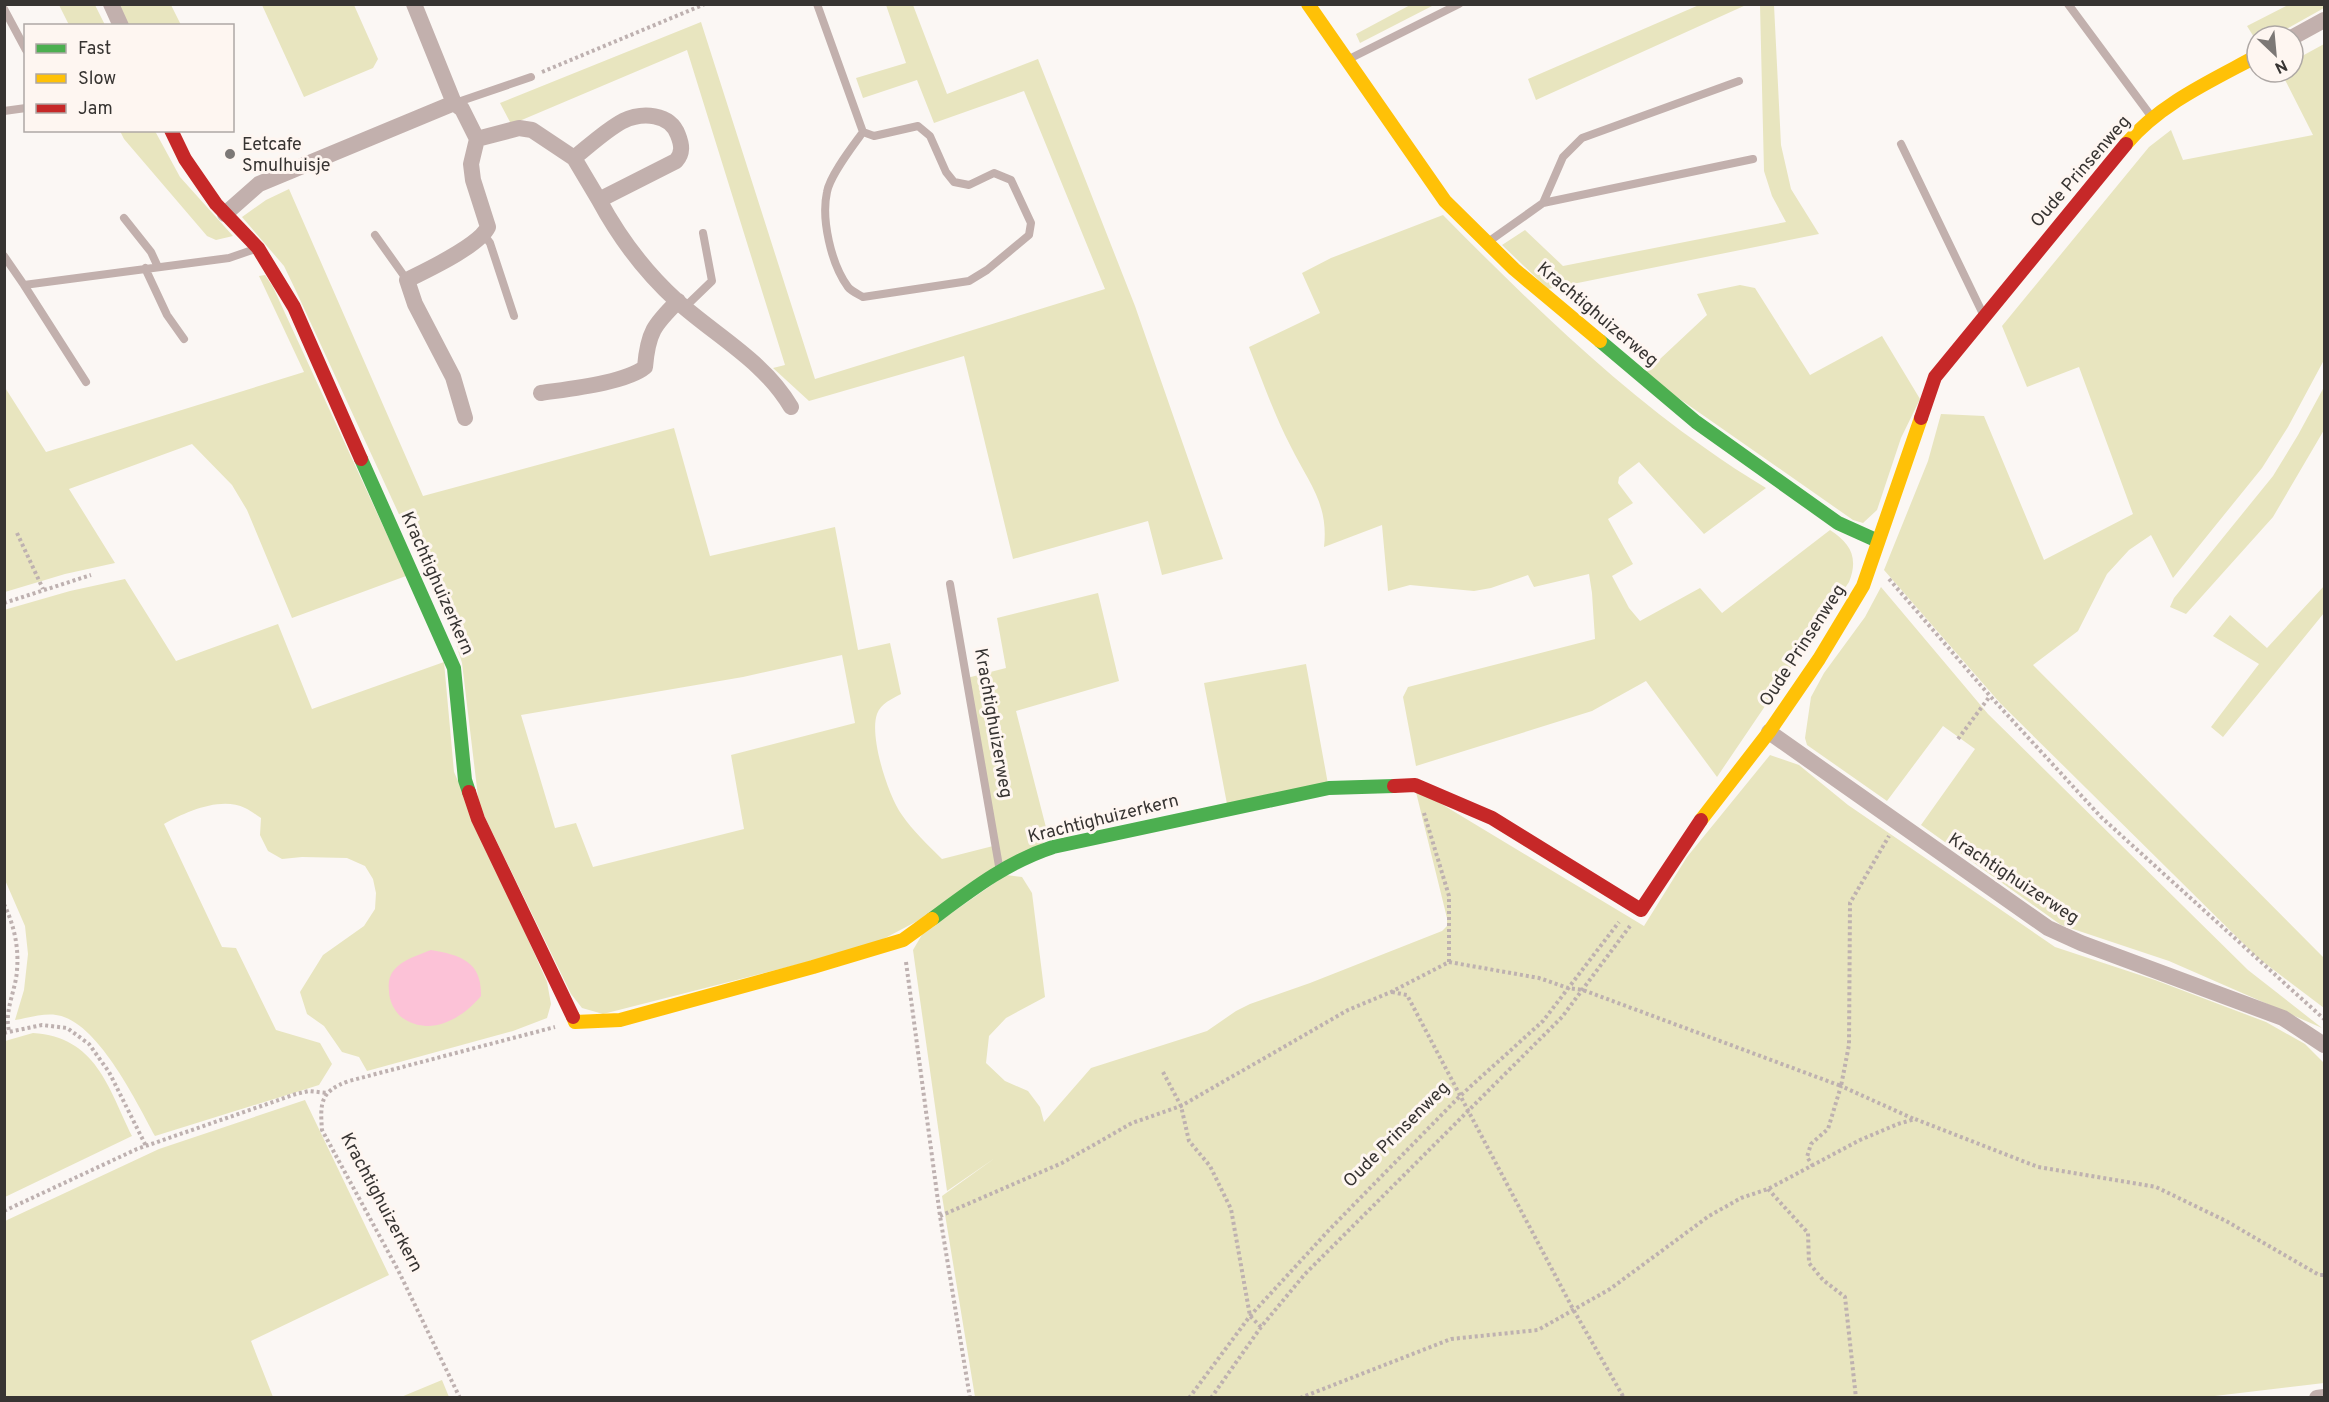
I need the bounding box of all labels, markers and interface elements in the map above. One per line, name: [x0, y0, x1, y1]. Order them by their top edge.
legend: [24, 24, 234, 132]
north arrow: [2245, 24, 2305, 84]
text: Fast: [78, 38, 111, 61]
text: N: [2271, 54, 2290, 77]
text: Slow: [78, 68, 116, 91]
text: Jam: [78, 98, 113, 121]
street label: Oude Prinsenweg: [2026, 111, 2136, 233]
place label: Eetcafe Smulhuisje: [242, 134, 330, 178]
marker: Eetcafe Smulhuisje: [223, 147, 237, 161]
street label: Krachtighuizerweg: [1532, 258, 1663, 373]
street label: Krachtighuizerkern: [395, 508, 479, 659]
street label: Oude Prinsenweg: [1755, 580, 1851, 711]
street label: Krachtighuizerweg: [968, 647, 1017, 800]
street label: Krachtighuizerkern: [1026, 790, 1181, 849]
street label: Krachtighuizerweg: [1943, 828, 2083, 930]
street label: Oude Prinsenweg: [1339, 1077, 1455, 1193]
street label: Krachtighuizerkern: [334, 1129, 427, 1276]

